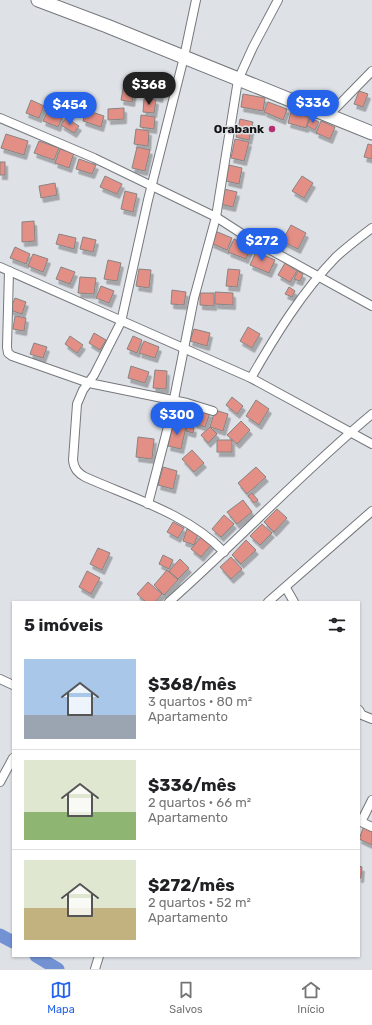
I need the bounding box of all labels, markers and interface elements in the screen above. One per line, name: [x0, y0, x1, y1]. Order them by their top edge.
pin: $368: [125, 72, 173, 106]
text: $368: [132, 77, 166, 92]
pin: $336: [289, 90, 337, 124]
pin: $454: [46, 92, 94, 126]
text: $336: [296, 95, 330, 110]
text: $454: [53, 97, 87, 112]
place label: Orabank: [214, 122, 264, 136]
marker: Orabank: [267, 124, 277, 134]
pin: $272: [238, 228, 286, 262]
text: $272: [245, 233, 279, 248]
pin: $300: [153, 402, 201, 436]
text: $300: [160, 407, 194, 422]
icon: filters: [326, 614, 348, 636]
text: 5 imóveis: [24, 615, 103, 635]
text: $368/mês: [148, 674, 236, 694]
icon: home: [56, 675, 104, 723]
text: 3 quartos · 80 m²: [148, 694, 252, 709]
text: Apartamento: [148, 709, 228, 724]
text: $336/mês: [148, 775, 236, 795]
icon: home: [56, 776, 104, 824]
text: 2 quartos · 66 m²: [148, 795, 251, 810]
text: Apartamento: [148, 810, 228, 825]
text: $272/mês: [148, 875, 235, 895]
icon: home: [56, 876, 104, 924]
text: 2 quartos · 52 m²: [148, 895, 251, 910]
text: Apartamento: [148, 910, 228, 925]
tab: Mapa: [47, 979, 75, 1016]
tab: Salvos: [169, 979, 203, 1016]
tab: Início: [297, 979, 325, 1016]

